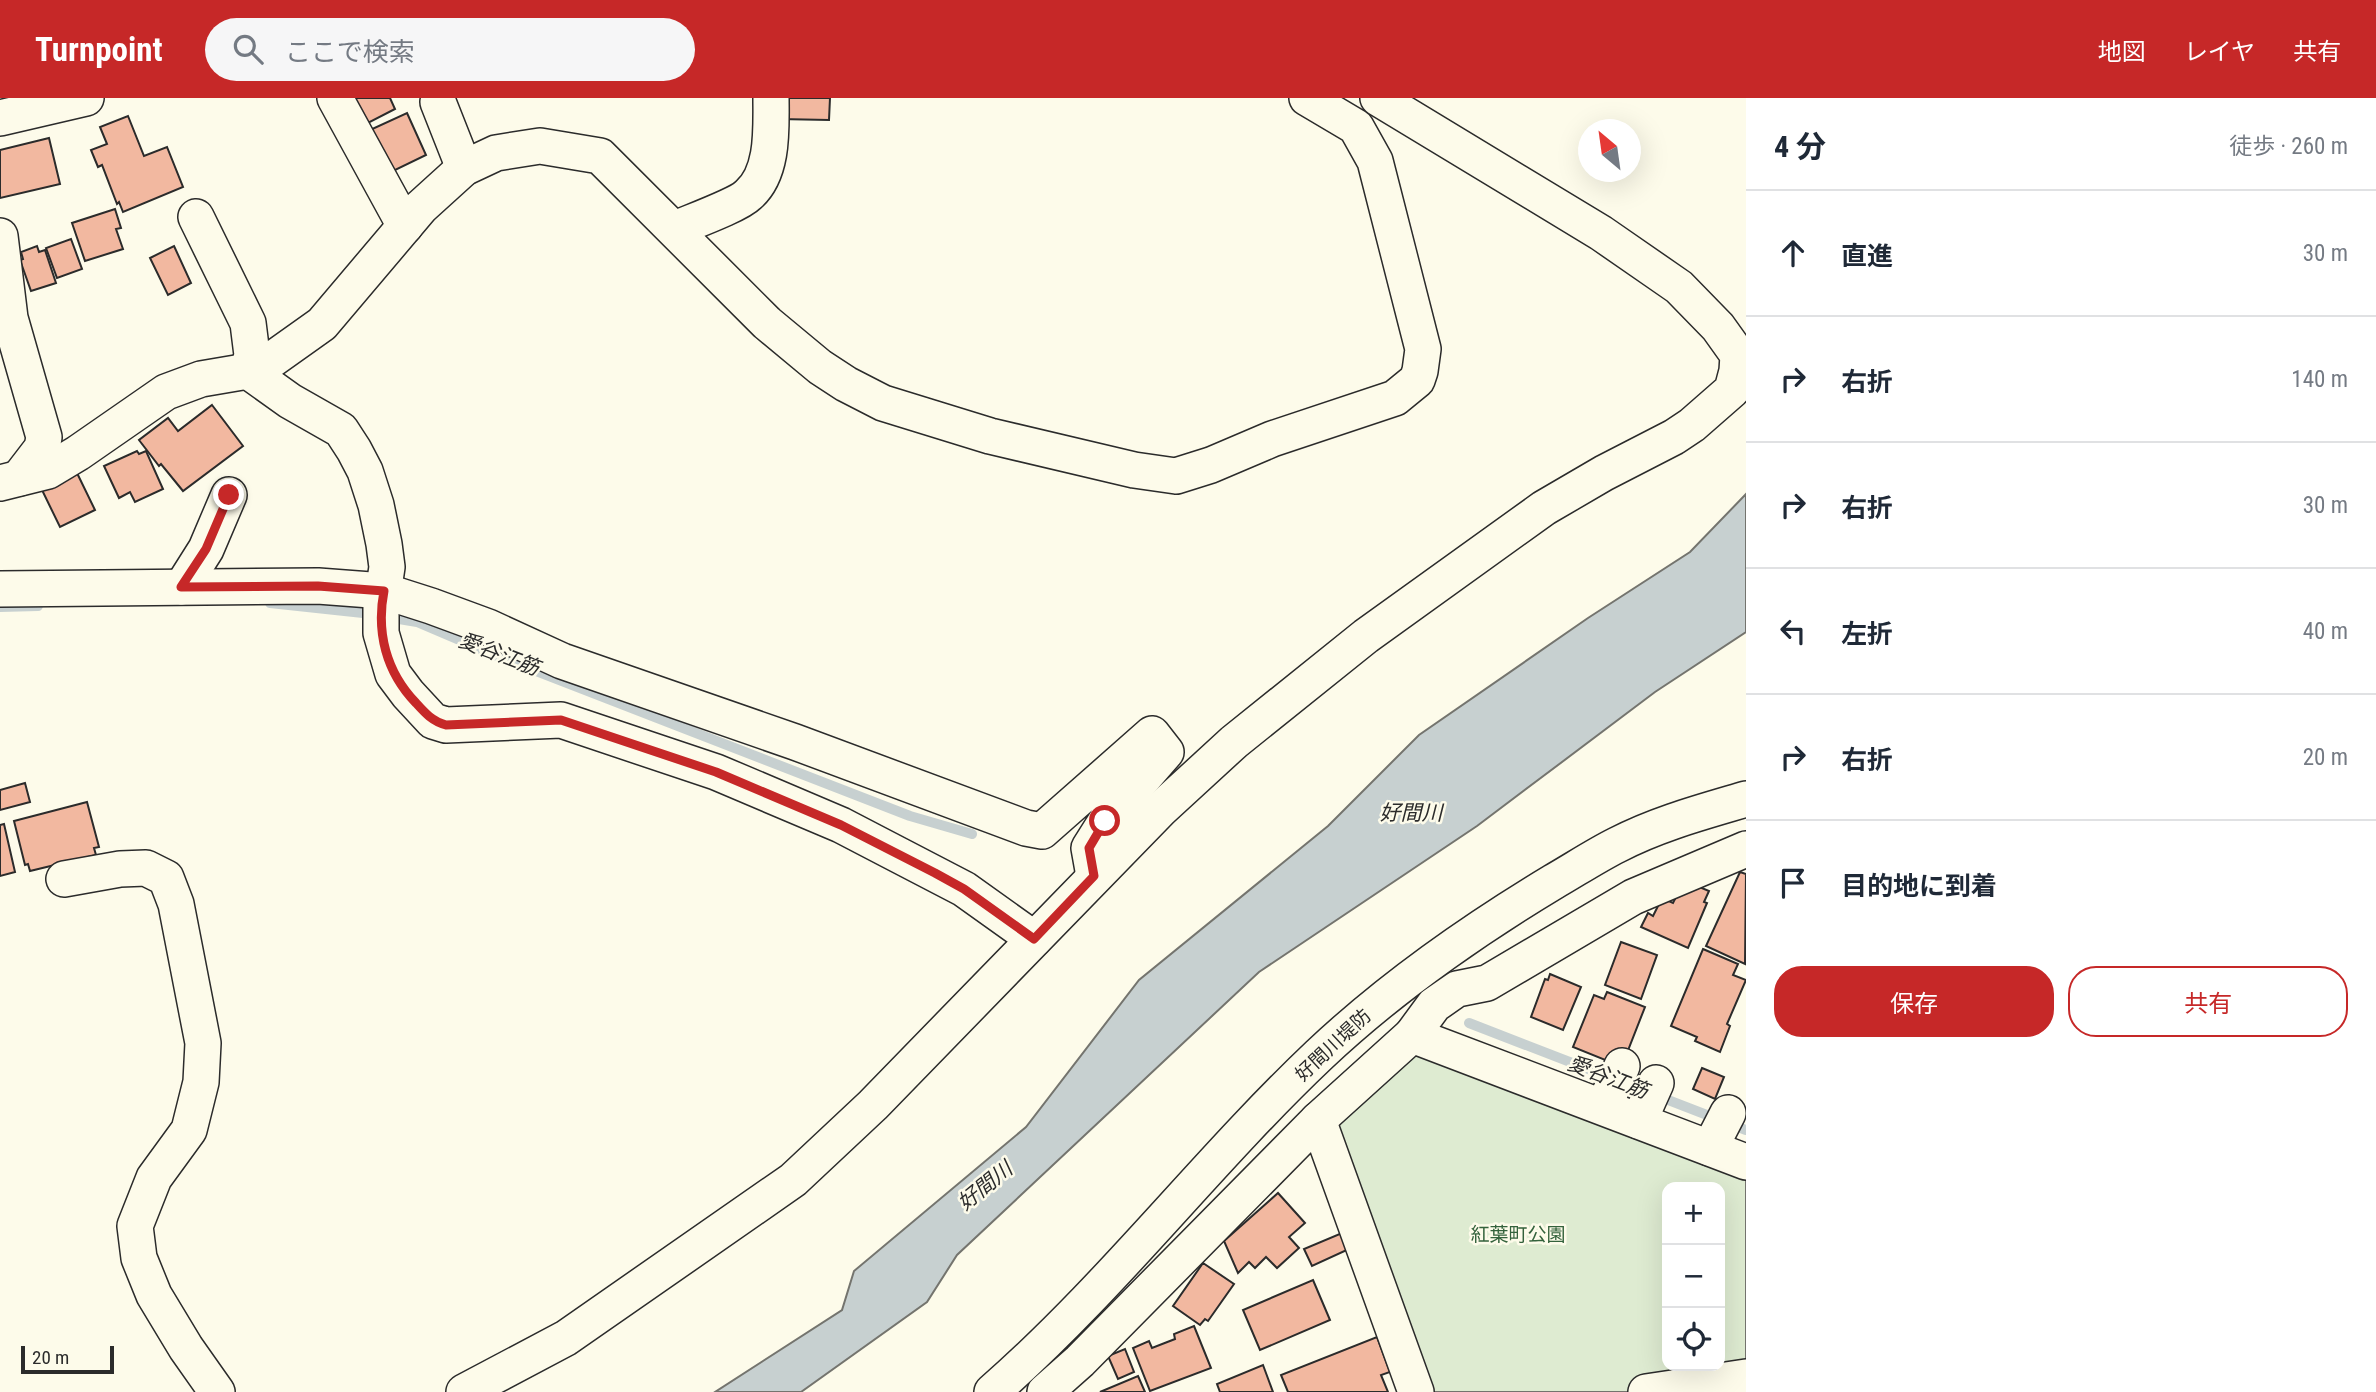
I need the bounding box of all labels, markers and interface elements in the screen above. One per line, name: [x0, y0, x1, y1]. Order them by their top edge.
search box: [205, 18, 695, 81]
text: Turnpoint: [35, 30, 163, 69]
icon: search: [229, 30, 267, 68]
text: ここで検索: [285, 37, 415, 67]
text: 地図: [2098, 38, 2146, 66]
text: レイヤ: [2184, 38, 2255, 66]
text: 共有: [2293, 38, 2341, 66]
north arrow: [1578, 119, 1641, 182]
text: 4 分: [1774, 129, 1826, 164]
text: 徒歩 · 260 m: [2229, 133, 2348, 160]
icon: ahead: [1774, 234, 1812, 272]
text: 30 m: [2303, 240, 2348, 267]
text: 直進: [1841, 241, 1893, 271]
icon: right: [1774, 360, 1812, 398]
text: 140 m: [2291, 366, 2348, 393]
text: 右折: [1841, 367, 1893, 397]
route end: [213, 479, 244, 510]
icon: right: [1774, 486, 1812, 524]
text: 30 m: [2303, 492, 2348, 519]
text: 右折: [1841, 493, 1893, 523]
icon: left: [1774, 612, 1812, 650]
text: 40 m: [2303, 618, 2348, 645]
text: 左折: [1841, 619, 1893, 649]
water label: 愛谷江筋: [455, 628, 545, 681]
icon: right: [1774, 738, 1812, 776]
text: 20 m: [2303, 744, 2348, 771]
text: 右折: [1841, 745, 1893, 775]
water label: 好間川: [1380, 801, 1444, 825]
route start: [1089, 805, 1120, 836]
icon: arrive: [1774, 864, 1812, 902]
text: 目的地に到着: [1841, 871, 1997, 901]
button: 保存: [1774, 966, 2054, 1037]
button: 共有: [2068, 966, 2348, 1037]
street label: 好間川堤防: [1290, 1004, 1376, 1086]
water label: 愛谷江筋: [1564, 1051, 1654, 1104]
water label: 好間川: [953, 1156, 1019, 1215]
map controls: [1662, 1182, 1725, 1371]
button: +: [1662, 1182, 1725, 1245]
park label: 紅葉町公園: [1470, 1223, 1566, 1246]
button: −: [1662, 1245, 1725, 1308]
button: locate: [1662, 1308, 1725, 1371]
scale bar: [21, 1343, 114, 1375]
text: 20 m: [32, 1346, 69, 1369]

